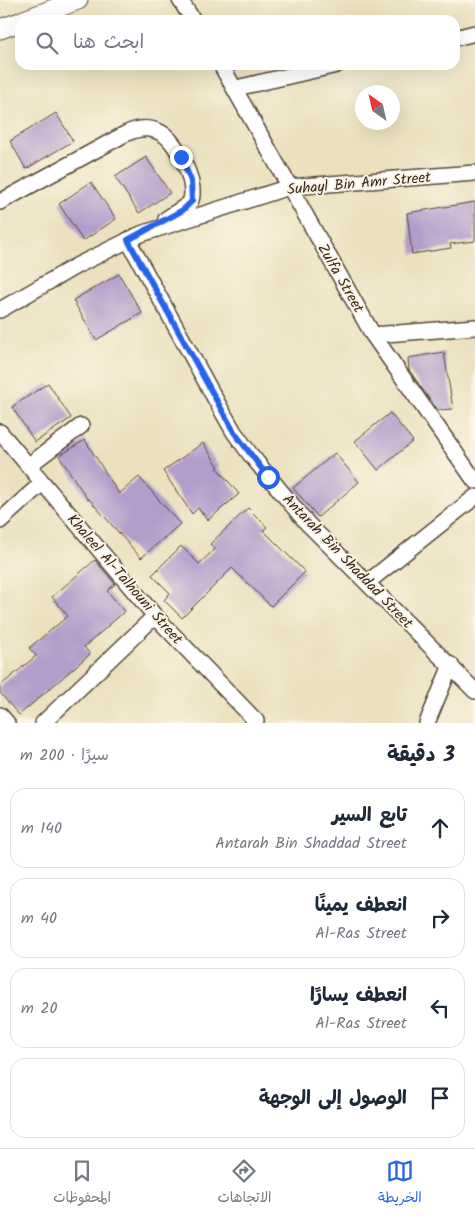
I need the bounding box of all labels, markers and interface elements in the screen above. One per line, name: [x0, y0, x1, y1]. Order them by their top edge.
search box: [15, 15, 460, 70]
text: ابحث هنا: [73, 28, 144, 58]
icon: search: [33, 29, 61, 57]
north arrow: [355, 85, 400, 130]
route end: [170, 146, 193, 169]
street label: Suhayl Bin Amr Street: [286, 166, 432, 202]
street label: Zulfa Street: [311, 239, 370, 318]
route start: [257, 466, 280, 489]
street label: Antarah Bin Shaddad Street: [276, 489, 418, 635]
street label: Khaleel Al-Talhouni Street: [60, 509, 188, 651]
text: 3 دقيقة: [387, 739, 455, 772]
text: سيرًا · 200 m: [20, 743, 109, 768]
text: تابع السير: [332, 801, 407, 831]
icon: ahead: [426, 814, 454, 842]
text: 140 m: [21, 816, 62, 841]
text: Antarah Bin Shaddad Street: [215, 831, 407, 856]
text: انعطف يمينًا: [315, 891, 407, 921]
icon: right: [426, 904, 454, 932]
text: 40 m: [21, 906, 57, 931]
text: Al-Ras Street: [315, 921, 407, 946]
text: انعطف يسارًا: [310, 981, 407, 1011]
icon: left: [426, 994, 454, 1022]
text: 20 m: [21, 996, 57, 1021]
text: Al-Ras Street: [315, 1011, 407, 1036]
text: الوصول إلى الوجهة: [259, 1084, 407, 1114]
icon: arrive: [426, 1084, 454, 1112]
tab: المحفوظات: [53, 1157, 111, 1210]
tab: الاتجاهات: [217, 1157, 272, 1210]
tab: الخريطة: [378, 1157, 422, 1210]

